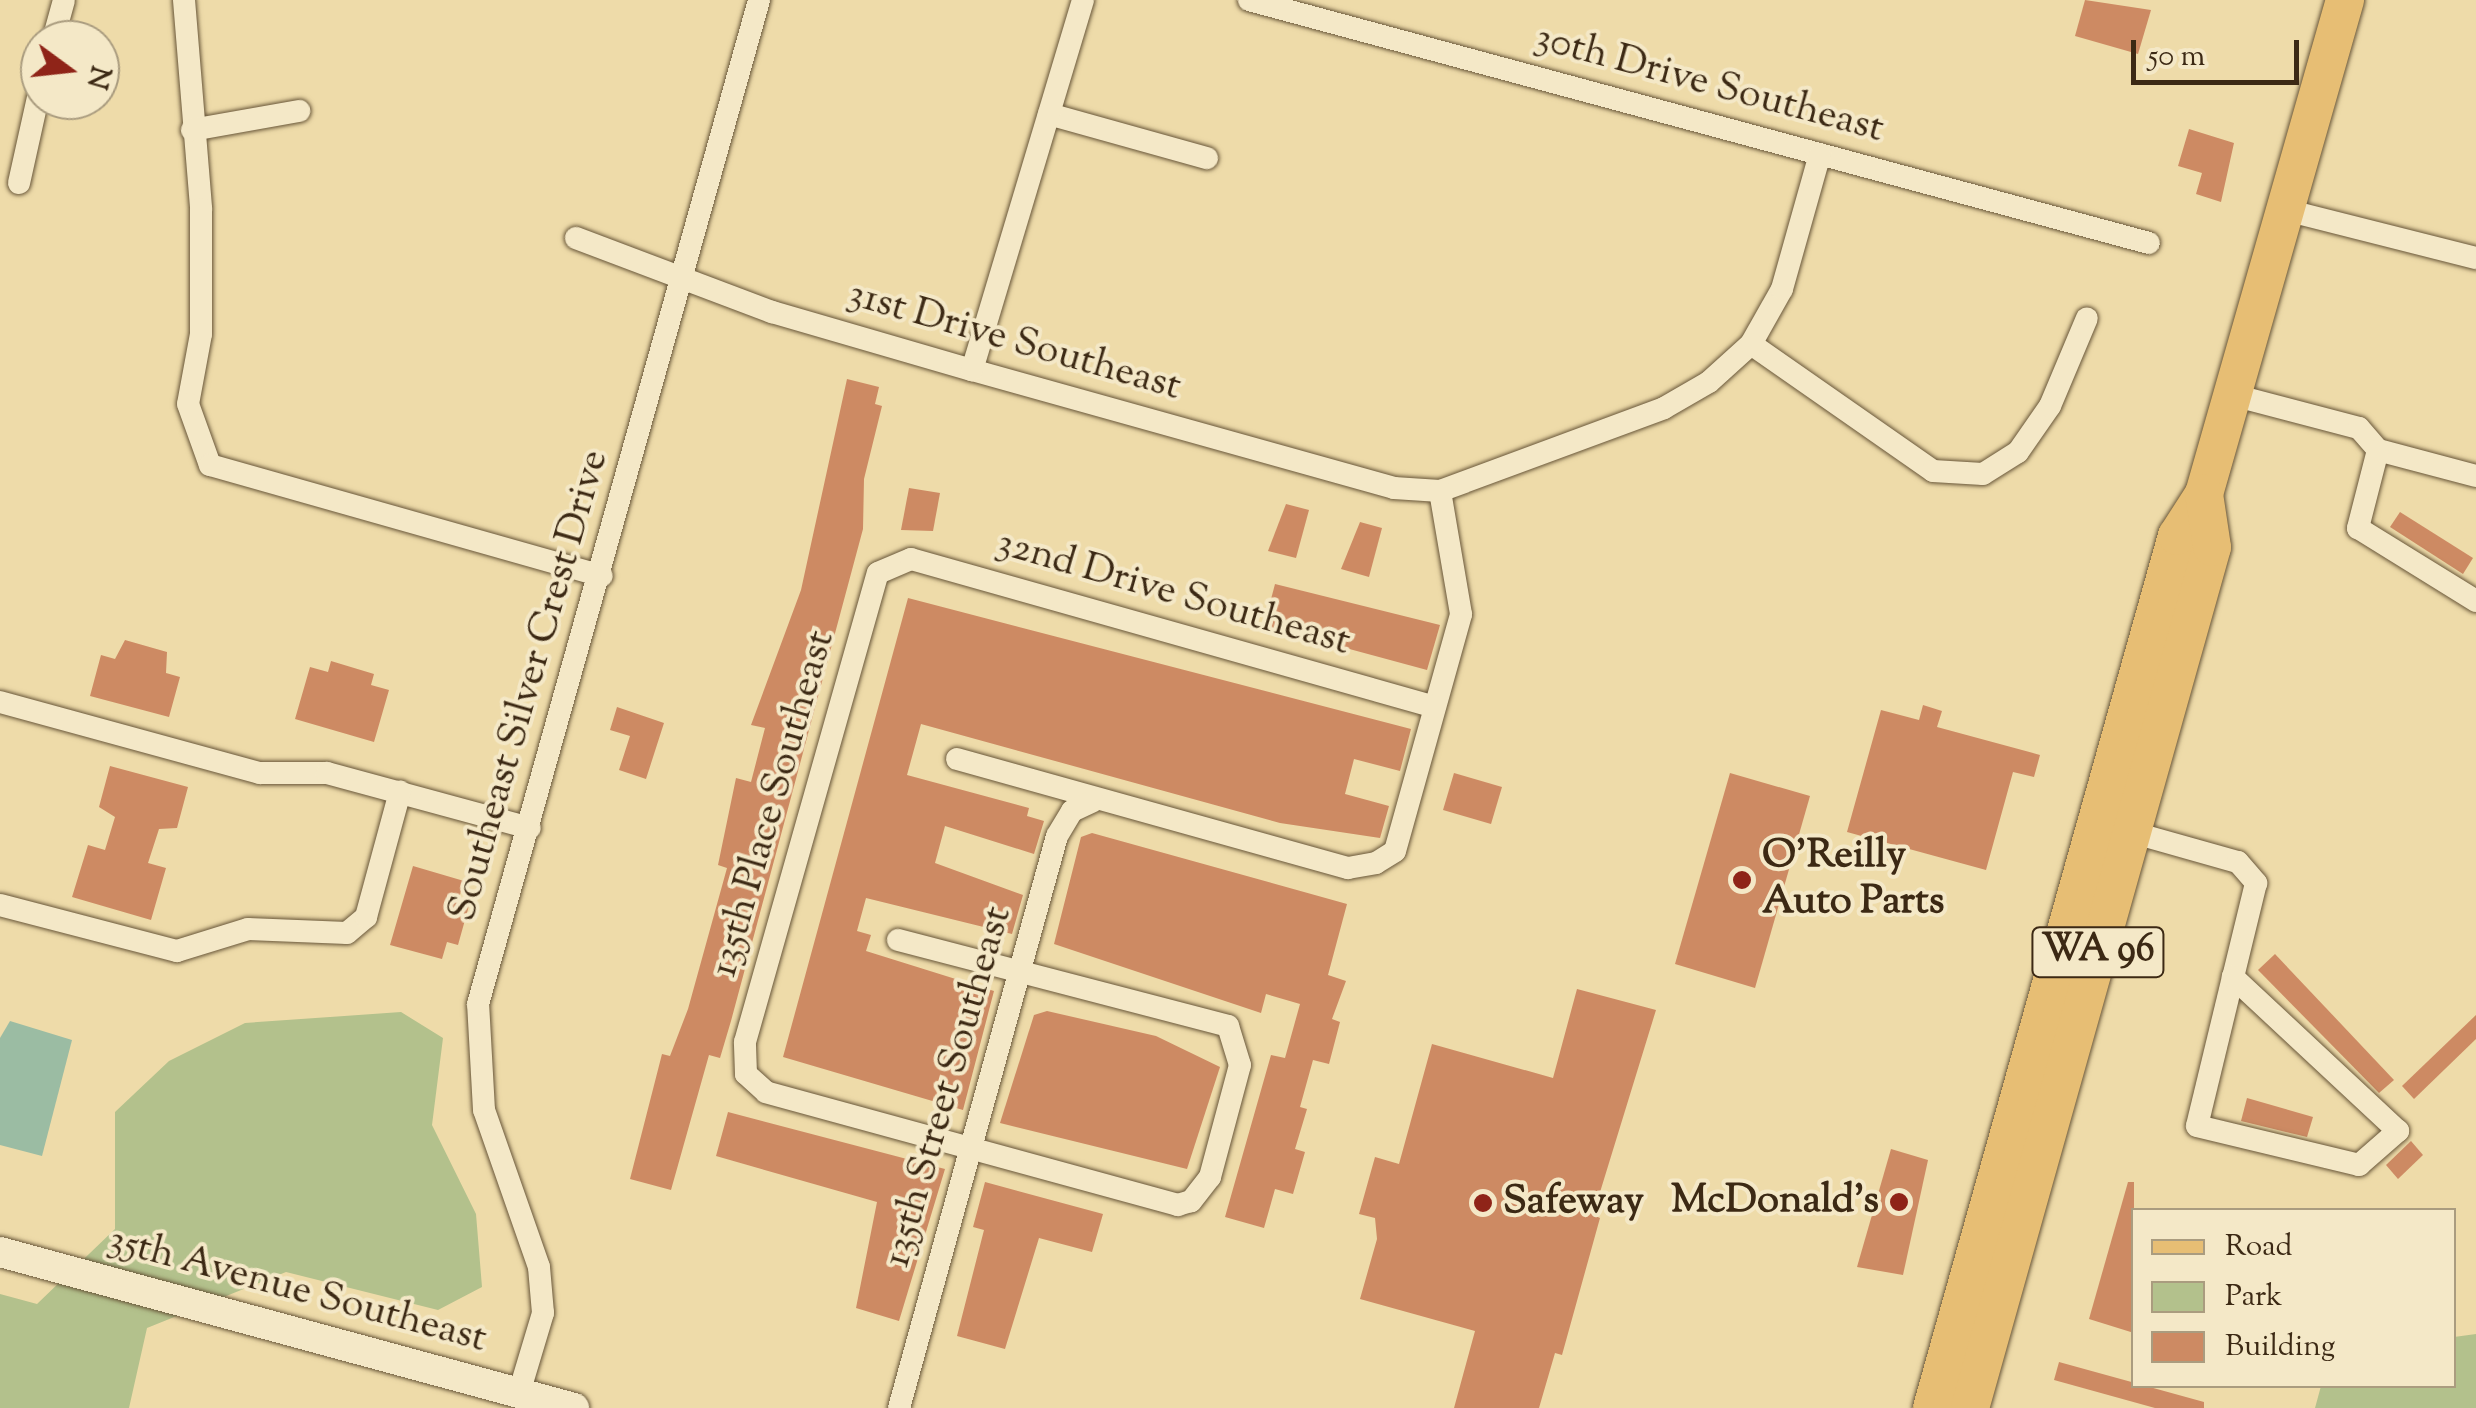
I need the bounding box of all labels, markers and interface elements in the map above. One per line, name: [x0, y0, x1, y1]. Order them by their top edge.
street label: 30th Drive Southeast: [1529, 15, 1889, 155]
north arrow: [20, 20, 120, 120]
scale bar: [2136, 20, 2304, 82]
text: 50 m: [2148, 36, 2205, 79]
text: N: [75, 61, 119, 93]
street label: 31st Drive Southeast: [842, 271, 1186, 413]
street label: Southeast Silver Crest Drive: [440, 445, 620, 927]
street label: 32nd Drive Southeast: [990, 520, 1356, 668]
street label: 135th Place Southeast: [702, 625, 846, 983]
place label: O'Reilly Auto Parts: [1762, 833, 1945, 927]
marker: O'Reilly Auto Parts: [1731, 869, 1753, 891]
street label: 135th Street Southeast: [875, 901, 1023, 1273]
road number: WA 96: [2030, 919, 2166, 985]
place label: McDonald's: [1671, 1178, 1879, 1226]
place label: Safeway: [1503, 1179, 1644, 1227]
marker: McDonald's: [1888, 1191, 1910, 1213]
marker: Safeway: [1472, 1192, 1494, 1214]
legend: [2131, 1208, 2456, 1388]
street label: 35th Avenue Southeast: [103, 1217, 491, 1365]
text: Road: [2225, 1226, 2292, 1269]
text: Park: [2225, 1276, 2282, 1319]
text: Building: [2225, 1326, 2335, 1369]

